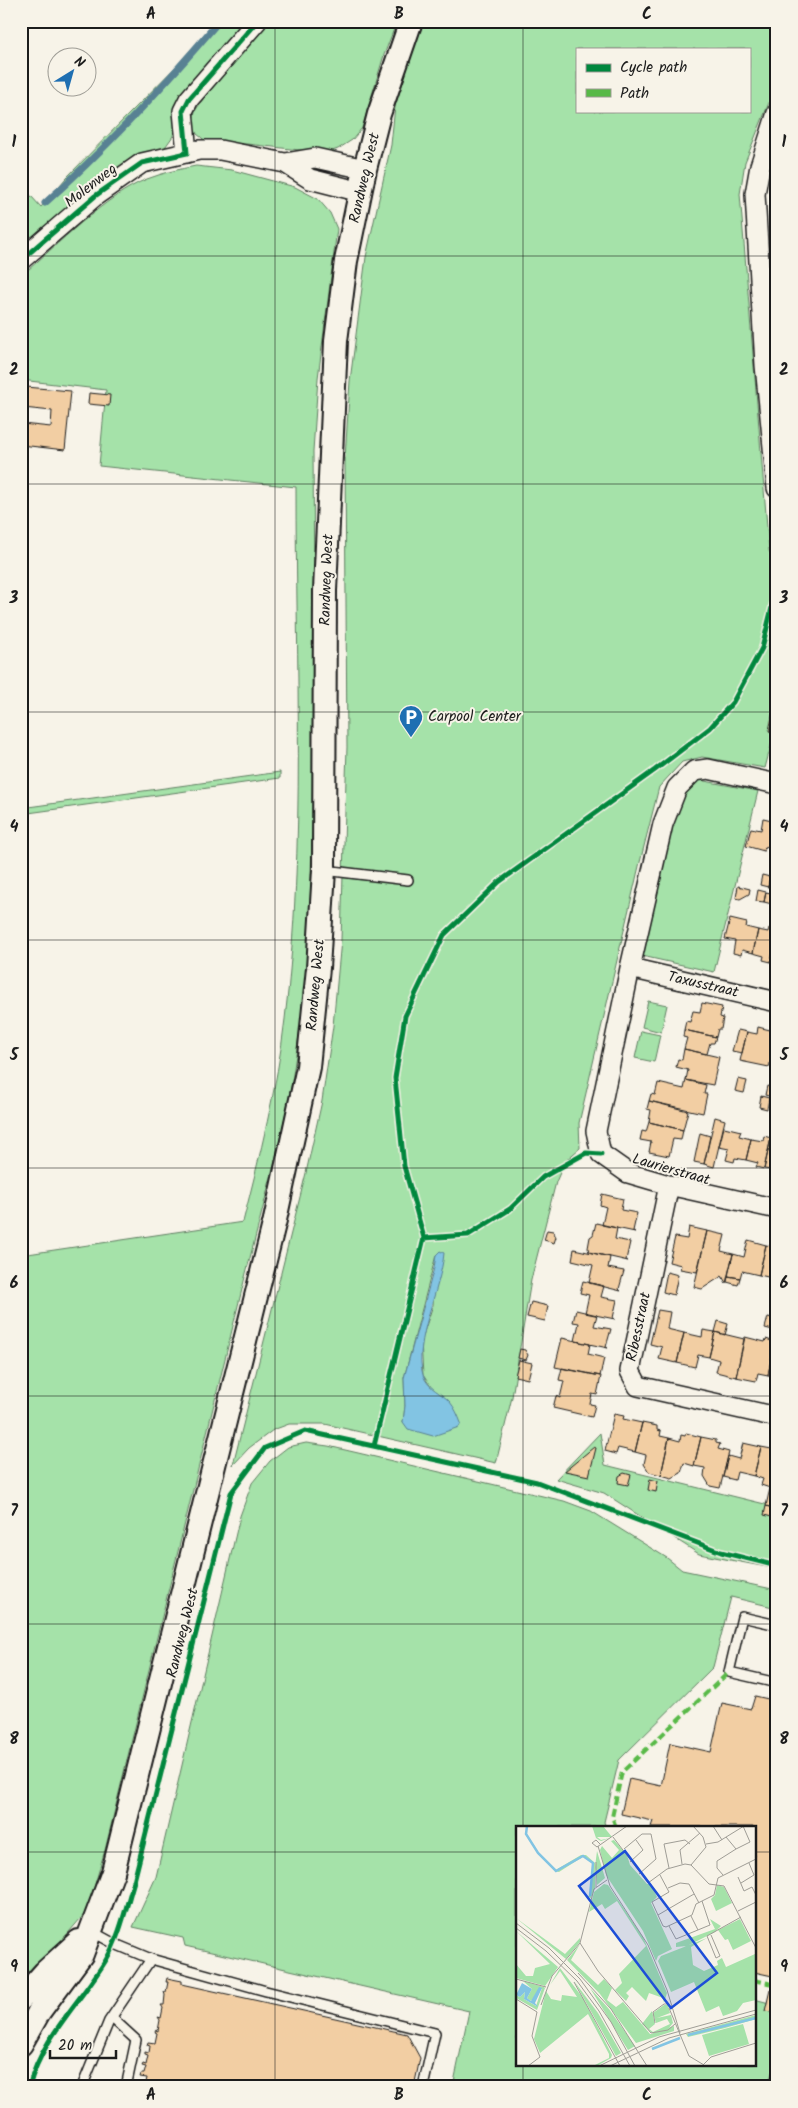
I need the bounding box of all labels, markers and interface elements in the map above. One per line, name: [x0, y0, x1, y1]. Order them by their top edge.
text: A: [146, 2, 156, 27]
text: B: [394, 2, 404, 27]
text: C: [642, 2, 652, 27]
north arrow: [48, 48, 98, 98]
legend: [576, 48, 750, 112]
text: N: [69, 51, 89, 74]
text: Cycle path: [620, 56, 687, 80]
text: Path: [620, 82, 649, 106]
text: 1: [12, 130, 17, 155]
street label: Randweg West: [343, 130, 387, 225]
text: 1: [782, 130, 787, 155]
street label: Molenweg: [60, 158, 122, 214]
text: 2: [9, 358, 19, 383]
text: 2: [779, 358, 789, 383]
street label: Randweg West: [313, 533, 341, 626]
text: 3: [9, 586, 19, 611]
text: 3: [779, 586, 789, 611]
parking icon: Carpool Center: [398, 704, 424, 738]
place label: Carpool Center: [428, 705, 522, 729]
text: 4: [10, 815, 19, 840]
text: 4: [780, 815, 789, 840]
street label: Randweg West: [300, 938, 332, 1032]
street label: Taxusstraat: [665, 965, 741, 1005]
text: 5: [9, 1043, 20, 1068]
text: 5: [779, 1043, 790, 1068]
street label: Laurierstraat: [629, 1147, 713, 1193]
text: 6: [10, 1271, 19, 1296]
text: 6: [780, 1271, 789, 1296]
street label: Ribesstraat: [620, 1290, 658, 1364]
text: 7: [10, 1499, 18, 1524]
text: 7: [780, 1499, 788, 1524]
street label: Randweg West: [160, 1585, 206, 1681]
text: 8: [9, 1727, 19, 1752]
text: 8: [779, 1727, 789, 1752]
inset map: [516, 1826, 756, 2066]
text: 9: [10, 1955, 18, 1980]
text: 9: [780, 1955, 788, 1980]
scale bar: [50, 2028, 116, 2060]
text: 20 m: [58, 2034, 92, 2058]
text: A: [146, 2083, 156, 2108]
text: B: [394, 2083, 404, 2108]
text: C: [642, 2083, 652, 2108]

